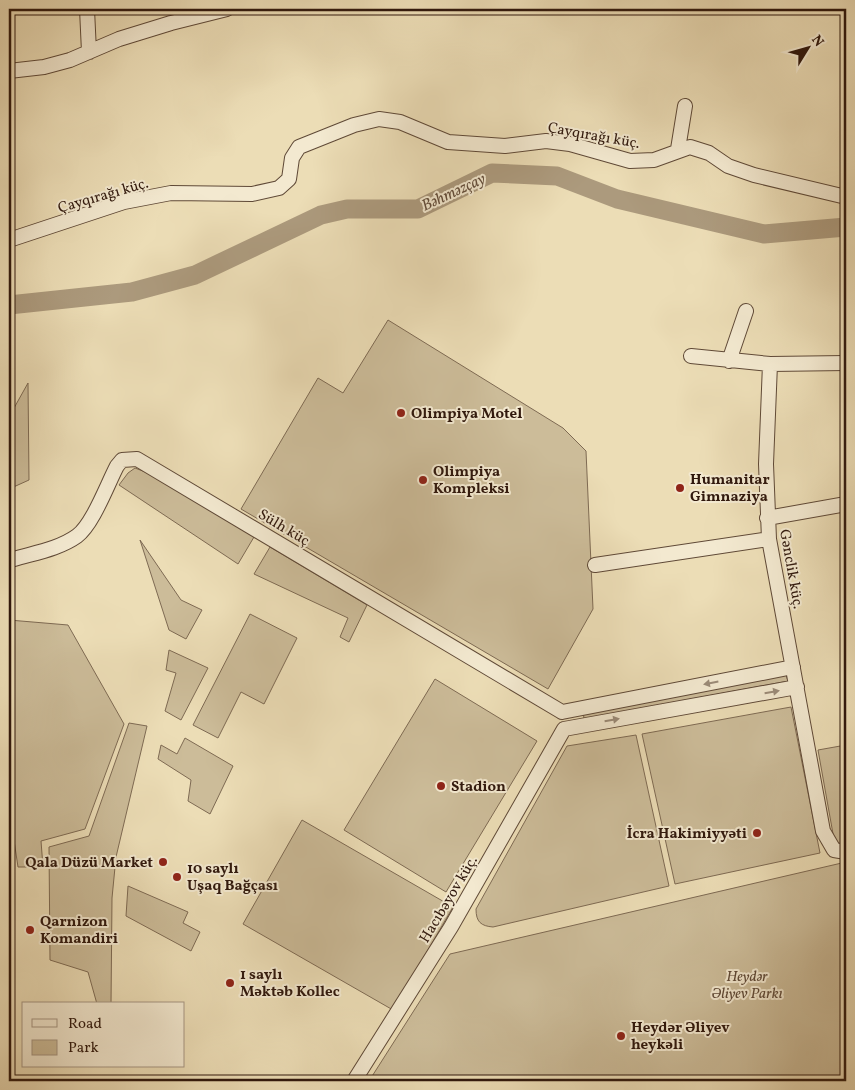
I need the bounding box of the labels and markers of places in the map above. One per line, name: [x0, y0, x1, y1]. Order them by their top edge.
place label: Olimpiya Motel: [411, 404, 522, 425]
marker: Olimpiya Motel: [395, 407, 407, 419]
place label: Olimpiya Kompleksi: [433, 462, 510, 500]
place label: Humanitar Gimnaziya: [690, 470, 770, 508]
marker: Olimpiya Kompleksi: [417, 474, 429, 486]
marker: Humanitar Gimnaziya: [674, 482, 686, 494]
place label: Stadion: [451, 777, 506, 798]
marker: Stadion: [435, 780, 447, 792]
place label: İcra Hakimiyyəti: [627, 824, 747, 845]
marker: İcra Hakimiyyəti: [751, 827, 763, 839]
place label: Qala Düzü Market: [25, 853, 153, 874]
marker: Qala Düzü Market: [157, 856, 169, 868]
place label: 10 saylı Uşaq Bağçası: [187, 859, 278, 897]
marker: 10 saylı Uşaq Bağçası: [171, 871, 183, 883]
place label: Qarnizon Komandiri: [40, 912, 118, 950]
marker: Qarnizon Komandiri: [24, 924, 36, 936]
place label: 1 saylı Məktəb Kollec: [240, 965, 340, 1003]
marker: 1 saylı Məktəb Kollec: [224, 977, 236, 989]
place label: Heydər Əliyev heykəli: [631, 1018, 730, 1056]
marker: Heydər Əliyev heykəli: [615, 1030, 627, 1042]

